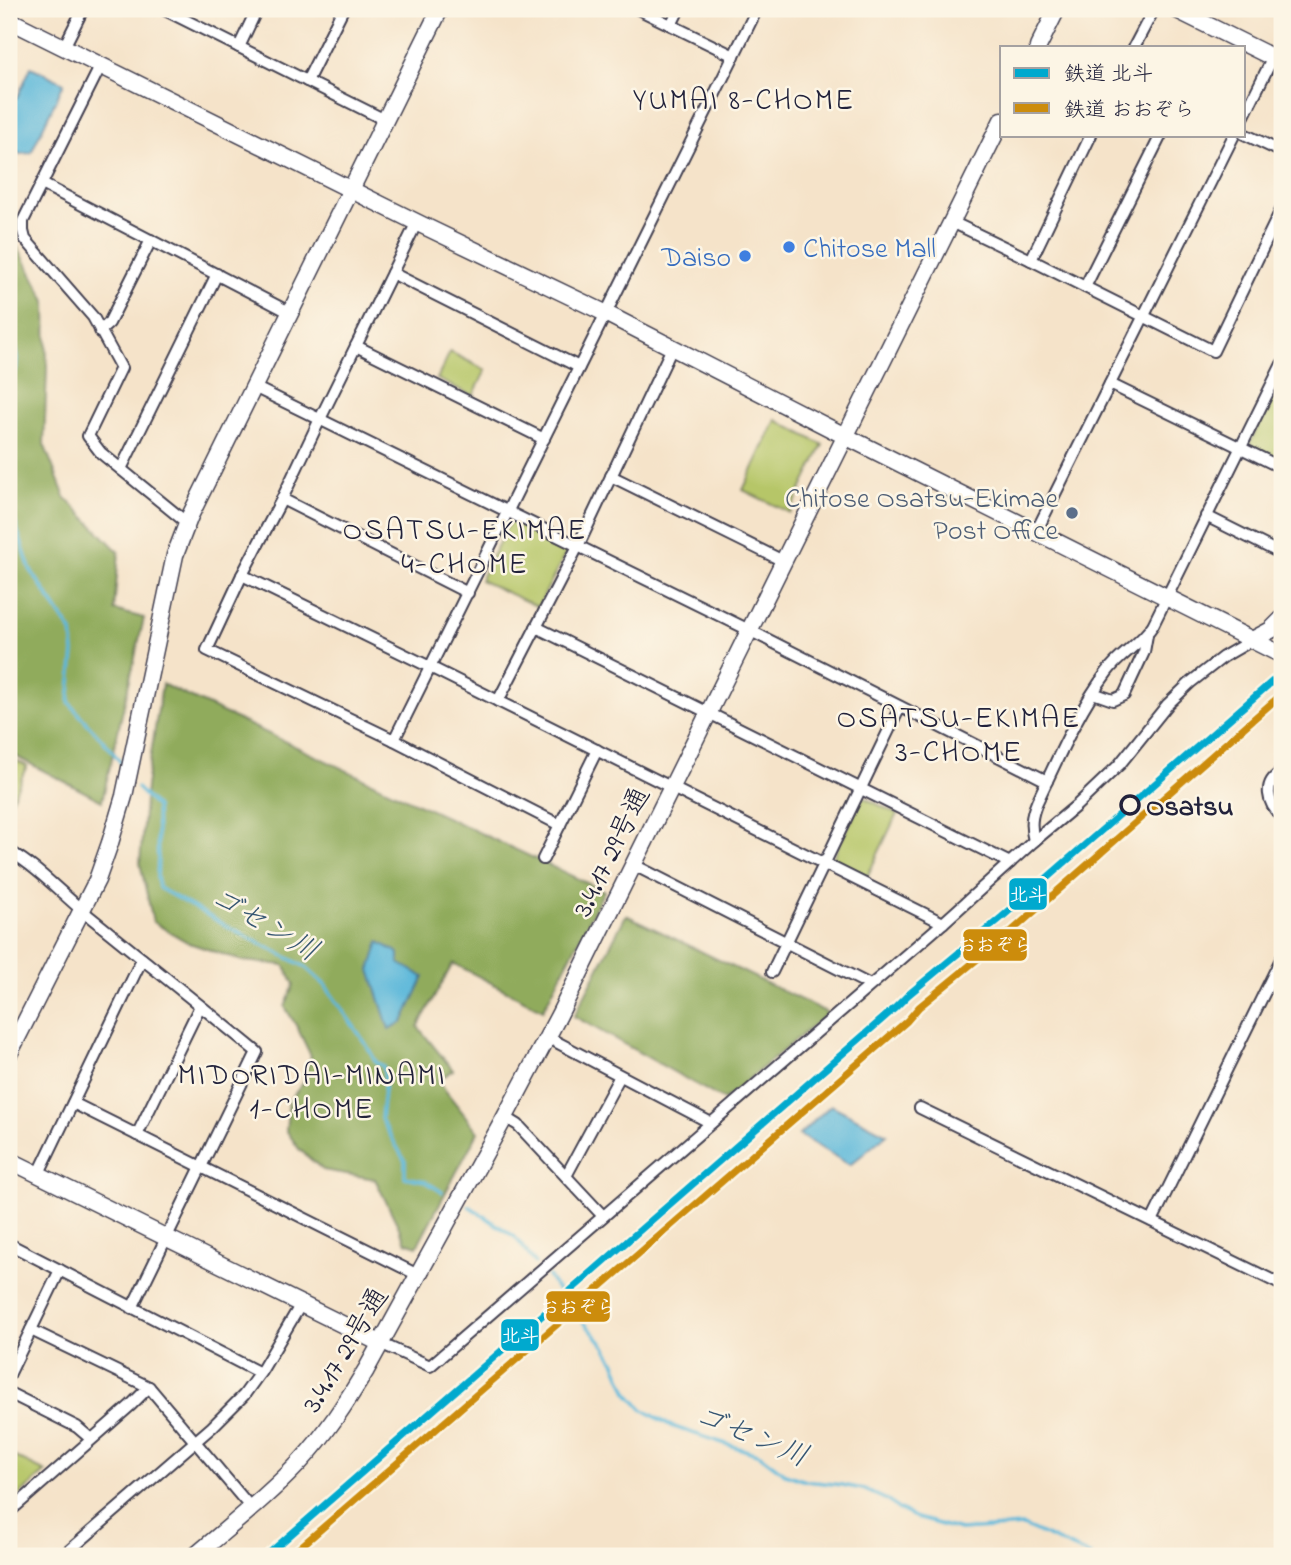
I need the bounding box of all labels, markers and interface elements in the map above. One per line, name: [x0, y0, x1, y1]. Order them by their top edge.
legend: [1000, 46, 1246, 136]
text: 鉄道 北斗: [1064, 60, 1153, 90]
district label: YUMAI 8-CHOME: [633, 80, 855, 124]
text: 鉄道 おおぞら: [1064, 96, 1195, 126]
place label: Chitose Mall: [803, 230, 936, 271]
place label: Daiso: [660, 239, 731, 280]
marker: Chitose Mall: [781, 239, 797, 255]
marker: Daiso: [737, 248, 753, 264]
place label: Chitose Osatsu-Ekimae Post Office: [785, 480, 1058, 553]
marker: Chitose Osatsu-Ekimae Post Office: [1064, 505, 1080, 521]
district label: OSATSU-EKIMAE 4-CHOME: [343, 510, 587, 588]
district label: OSATSU-EKIMAE 3-CHOME: [837, 698, 1081, 776]
street label: 3.4.17 29号通: [564, 780, 662, 925]
place label: Osatsu: [1146, 788, 1233, 829]
marker: Osatsu: [1120, 795, 1140, 815]
water label: ゴセン川: [201, 877, 326, 975]
line badge: 北斗: [1008, 877, 1048, 911]
text: 北斗: [1009, 883, 1047, 910]
line badge: おおぞら: [962, 928, 1028, 962]
text: おおぞら: [957, 933, 1033, 960]
district label: MIDORIDAI-MINAMI 1-CHOME: [178, 1055, 446, 1133]
street label: 3.4.17 29号通: [293, 1280, 401, 1421]
line badge: おおぞら: [545, 1290, 611, 1323]
text: おおぞら: [540, 1295, 616, 1322]
line badge: 北斗: [500, 1318, 540, 1352]
text: 北斗: [501, 1324, 539, 1351]
water label: ゴセン川: [687, 1395, 815, 1481]

